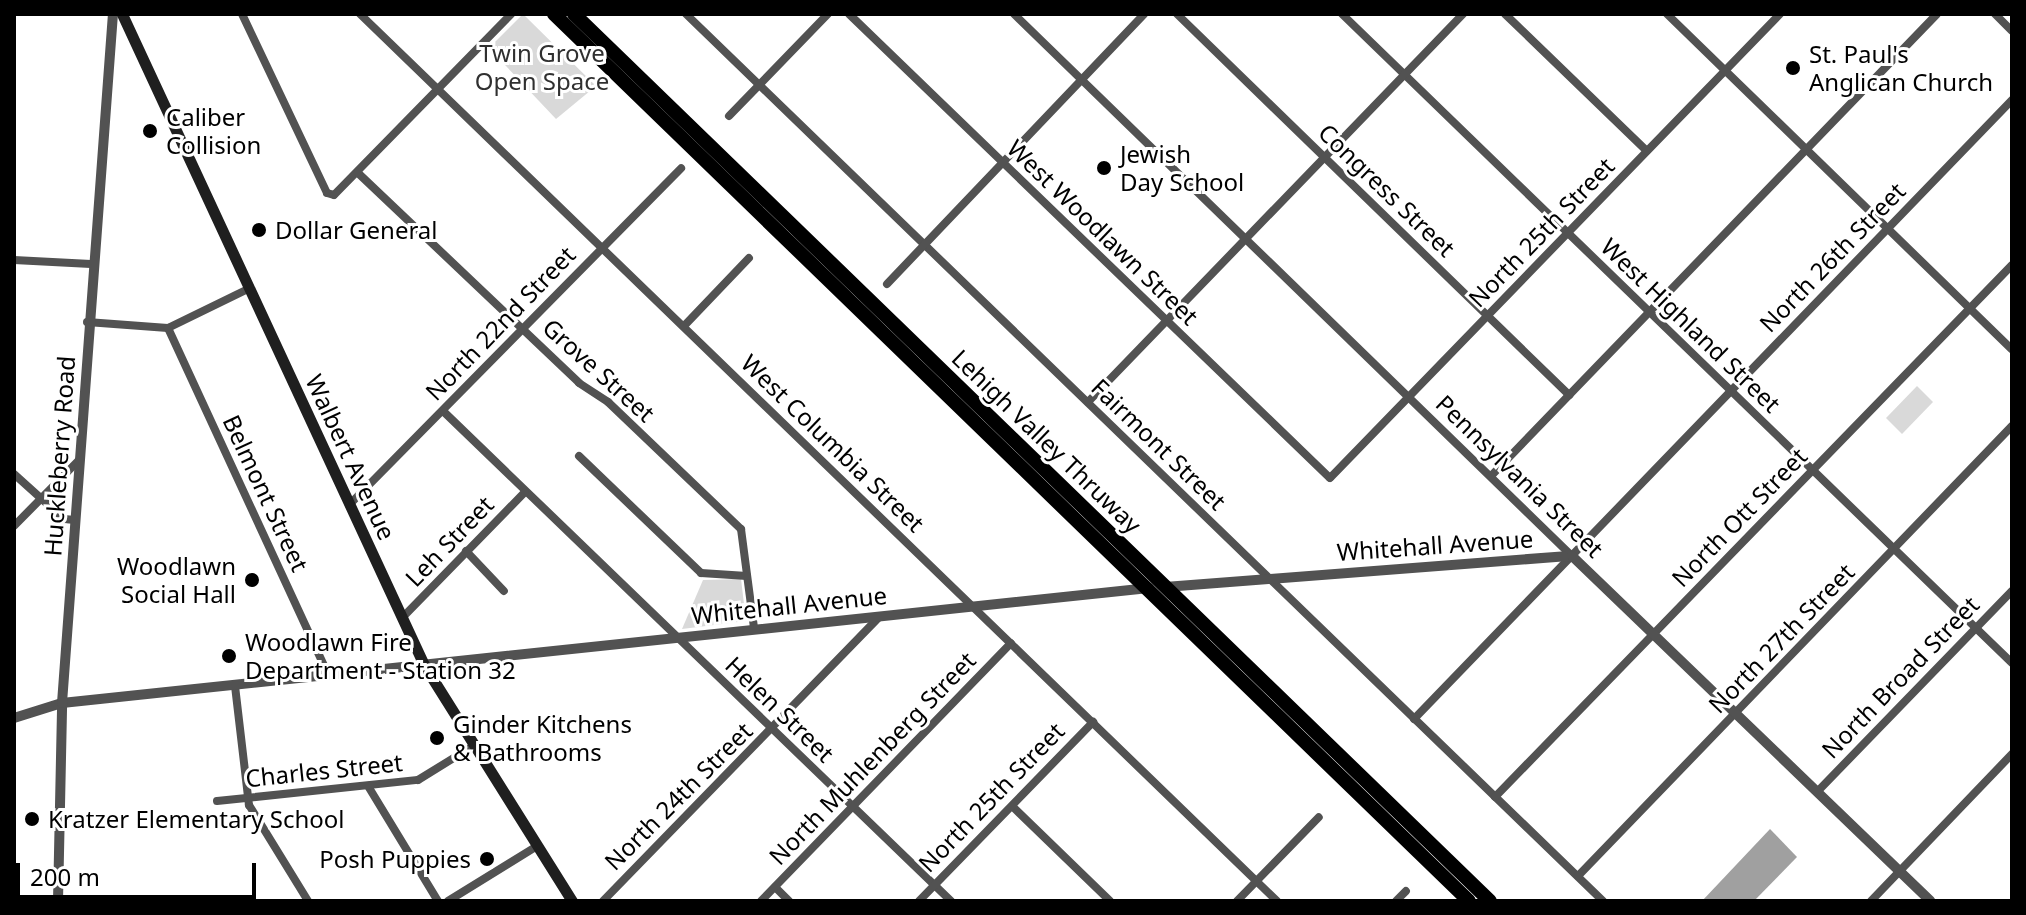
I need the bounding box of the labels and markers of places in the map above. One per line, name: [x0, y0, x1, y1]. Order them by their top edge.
place label: St. Paul's Anglican Church: [1809, 40, 1993, 96]
marker: St. Paul's Anglican Church: [1784, 59, 1802, 77]
place label: Caliber Collision: [166, 103, 261, 159]
marker: Caliber Collision: [141, 122, 159, 140]
place label: Jewish Day School: [1120, 140, 1244, 196]
marker: Jewish Day School: [1095, 159, 1113, 177]
place label: Dollar General: [275, 216, 438, 244]
marker: Dollar General: [250, 221, 268, 239]
place label: Woodlawn Social Hall: [117, 552, 236, 608]
marker: Woodlawn Social Hall: [243, 571, 261, 589]
place label: Woodlawn Fire Department - Station 32: [245, 628, 516, 684]
marker: Woodlawn Fire Department - Station 32: [220, 647, 238, 665]
place label: Ginder Kitchens & Bathrooms: [453, 710, 632, 766]
marker: Ginder Kitchens & Bathrooms: [428, 729, 446, 747]
place label: Kratzer Elementary School: [48, 805, 345, 833]
marker: Kratzer Elementary School: [23, 810, 41, 828]
place label: Posh Puppies: [319, 845, 471, 873]
marker: Posh Puppies: [478, 850, 496, 868]

